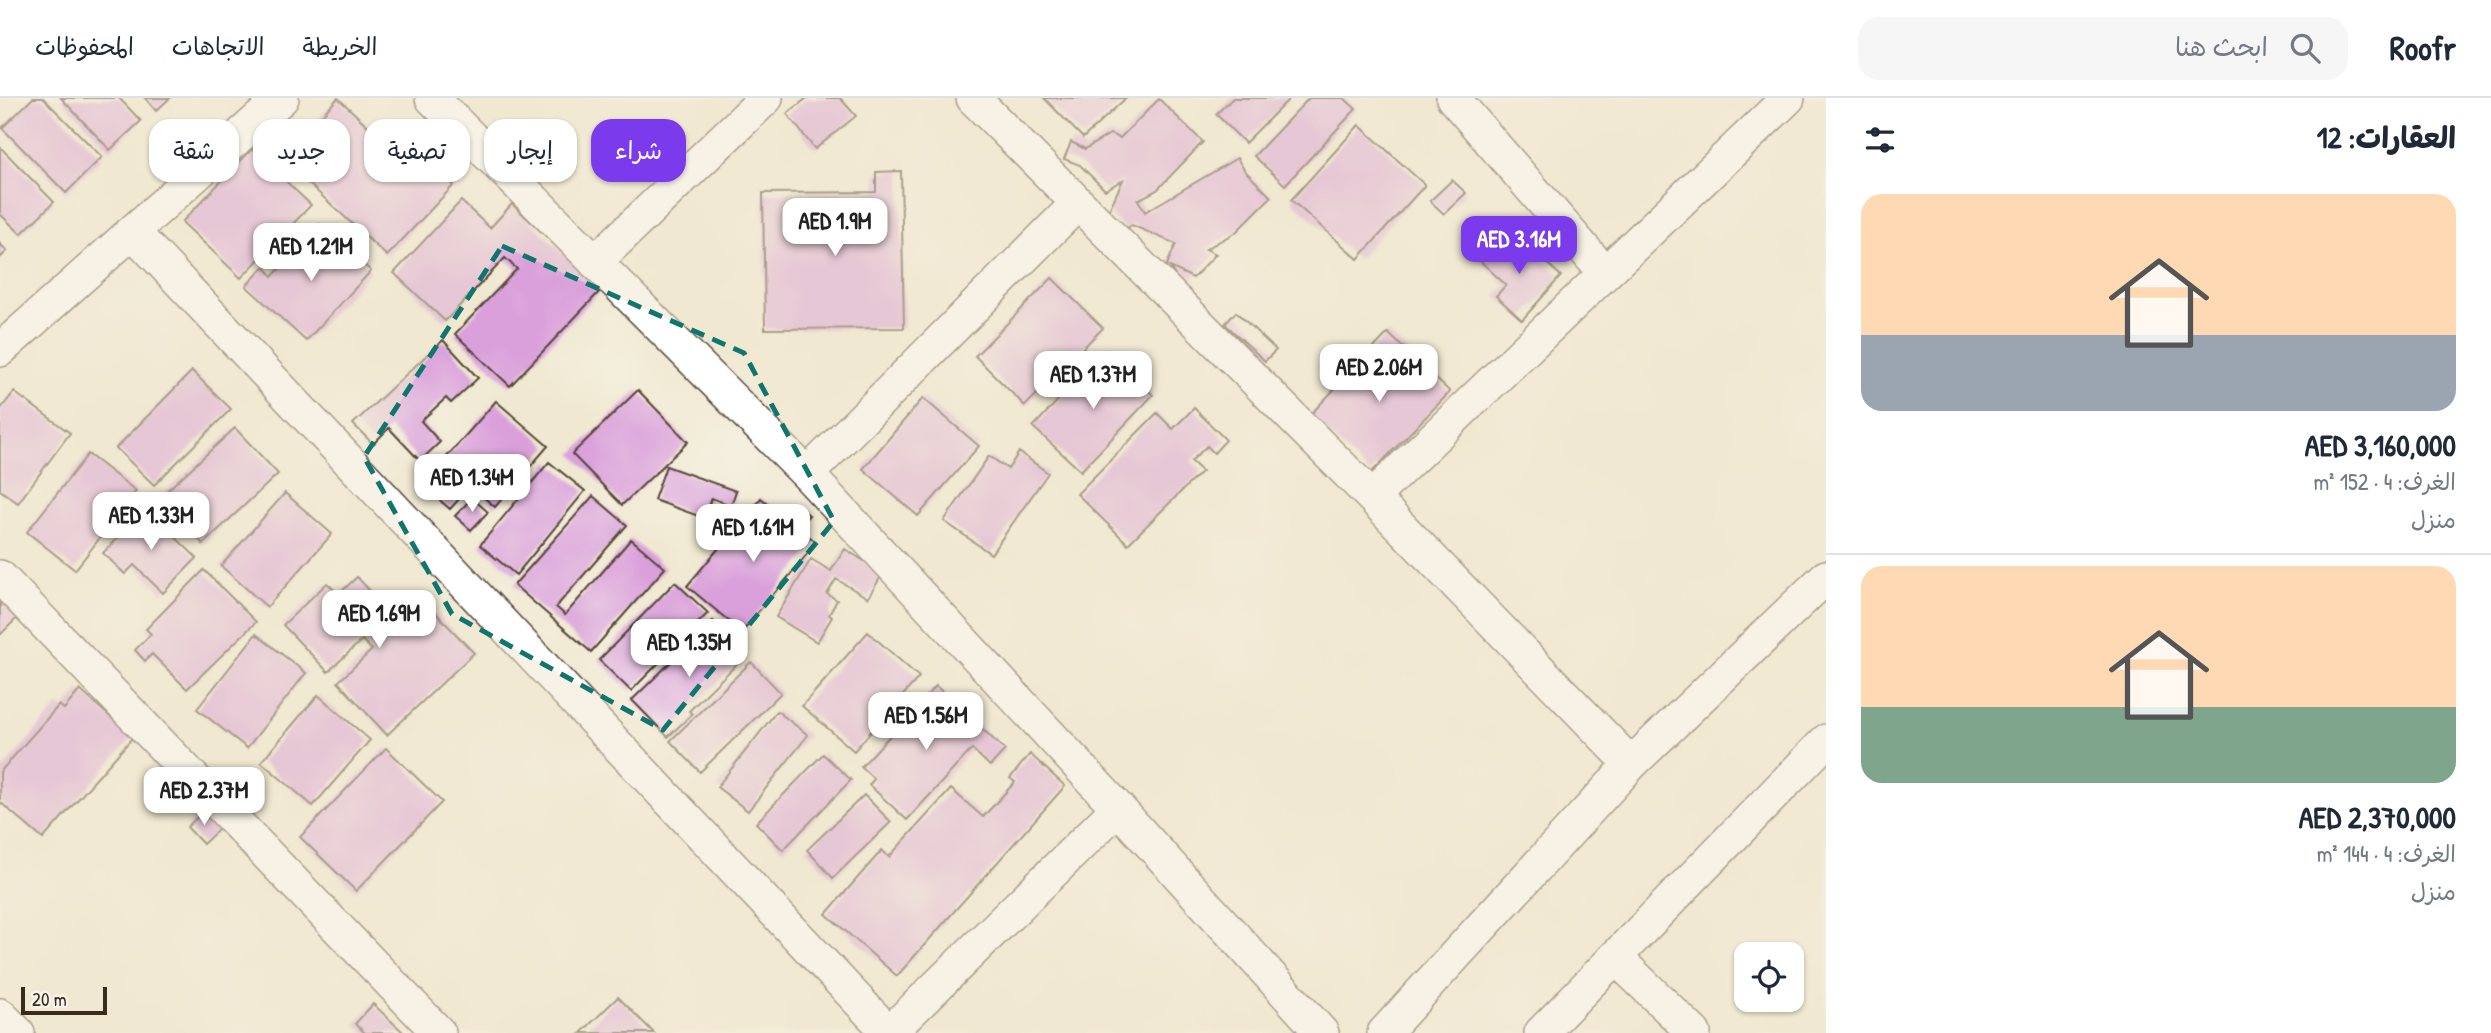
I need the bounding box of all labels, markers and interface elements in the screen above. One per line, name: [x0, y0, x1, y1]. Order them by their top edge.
search box: [1858, 17, 2348, 80]
text: Roofr: [2390, 26, 2456, 70]
text: ابحث هنا: [2175, 29, 2268, 64]
icon: search: [2286, 29, 2324, 67]
text: المحفوظات: [35, 30, 134, 62]
text: الاتجاهات: [172, 30, 265, 62]
text: الخريطة: [303, 30, 377, 62]
text: العقارات: 12: [2317, 117, 2456, 157]
chip: شقة: [149, 119, 239, 182]
chip: جديد: [253, 119, 350, 182]
chip: تصفية: [364, 119, 470, 182]
chip: إيجار: [484, 119, 577, 182]
chip: شراء: [591, 119, 686, 182]
icon: filters: [1861, 121, 1899, 159]
pin: AED 1.9M: [763, 198, 907, 258]
text: AED 1.9M: [798, 205, 872, 236]
pin: AED 3.16M: [1439, 216, 1599, 276]
pin: AED 1.21M: [231, 223, 391, 283]
text: AED 3.16M: [1477, 223, 1561, 254]
text: AED 1.21M: [269, 230, 353, 261]
icon: home: [2096, 240, 2222, 366]
pin: AED 2.06M: [1299, 344, 1459, 404]
text: AED 2.06M: [1336, 351, 1422, 382]
pin: AED 1.37M: [1013, 352, 1173, 411]
text: AED 1.37M: [1050, 358, 1136, 389]
text: AED 3,160,000: [2305, 425, 2456, 465]
pin: AED 1.34M: [392, 454, 552, 514]
text: AED 1.34M: [430, 461, 514, 492]
text: الغرف: 4 · 152 m²: [2313, 466, 2456, 497]
pin: AED 1.33M: [71, 492, 231, 552]
text: AED 1.33M: [108, 499, 194, 530]
pin: AED 1.61M: [673, 504, 833, 564]
text: منزل: [2411, 504, 2456, 535]
text: AED 1.61M: [712, 511, 794, 542]
pin: AED 1.69M: [299, 590, 459, 650]
text: AED 1.69M: [338, 597, 420, 628]
icon: home: [2096, 612, 2222, 738]
pin: AED 1.35M: [609, 620, 769, 679]
text: AED 1.35M: [647, 626, 731, 657]
pin: AED 1.56M: [846, 692, 1006, 752]
text: AED 1.56M: [884, 699, 968, 730]
pin: AED 2.37M: [124, 768, 284, 827]
text: AED 2.37M: [160, 774, 248, 805]
text: AED 2,370,000: [2299, 797, 2456, 837]
text: الغرف: 4 · 144 m²: [2317, 838, 2456, 869]
text: منزل: [2411, 876, 2456, 907]
map controls: [1734, 942, 1804, 1012]
button: locate: [1734, 942, 1804, 1012]
scale bar: [21, 984, 107, 1016]
text: 20 m: [32, 986, 67, 1012]

